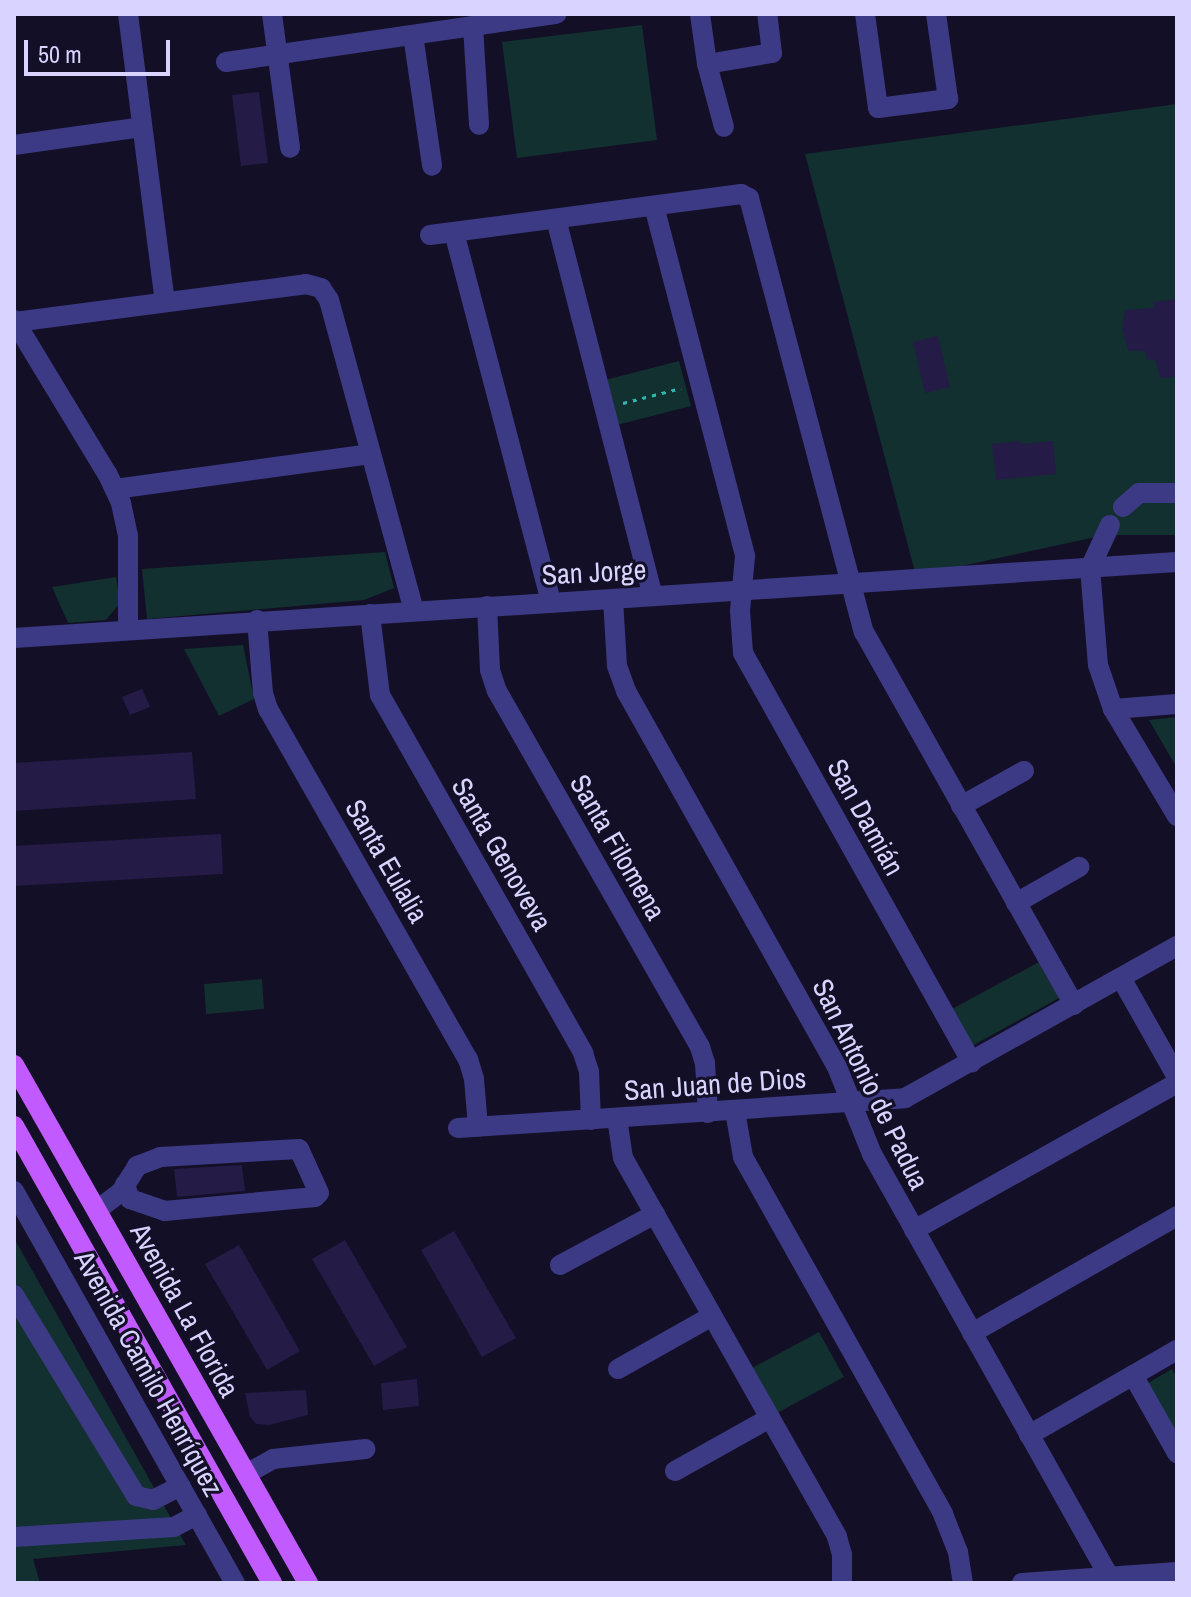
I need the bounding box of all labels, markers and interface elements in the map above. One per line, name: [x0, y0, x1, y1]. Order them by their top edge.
scale bar: [28, 24, 174, 74]
text: 50 m: [38, 38, 82, 70]
street label: San Jorge: [541, 552, 647, 592]
street label: San Damián: [820, 753, 912, 881]
street label: Santa Filomena: [563, 768, 673, 926]
street label: Santa Genoveva: [445, 772, 559, 936]
street label: Santa Eulalia: [338, 793, 436, 929]
street label: San Antonio de Padua: [805, 973, 937, 1195]
street label: San Juan de Dios: [623, 1061, 807, 1107]
street label: Avenida La Florida: [123, 1217, 247, 1403]
street label: Avenida Camilo Henríquez: [68, 1244, 230, 1502]

